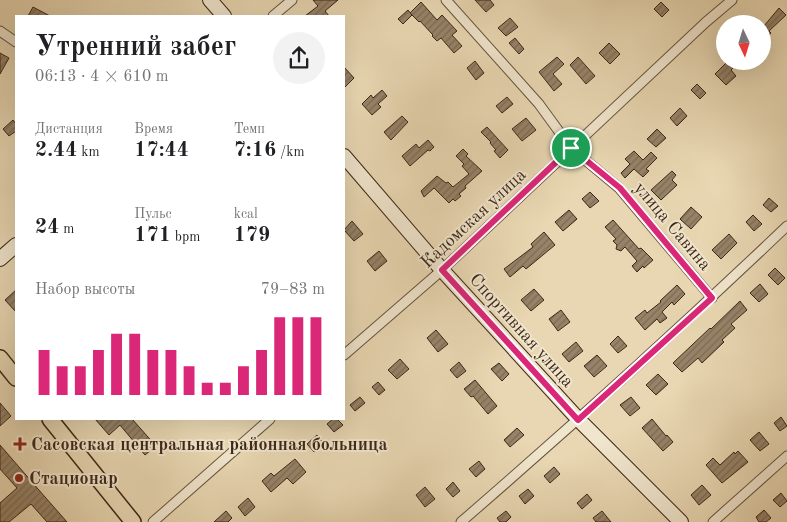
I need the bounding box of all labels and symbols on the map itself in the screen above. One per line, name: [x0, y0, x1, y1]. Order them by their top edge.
north arrow: [716, 15, 771, 70]
pin: [550, 127, 592, 169]
street label: Кадомская улица: [418, 166, 530, 272]
street label: улица Савина: [630, 179, 714, 274]
street label: Спортивная улица: [466, 270, 577, 391]
place label: Сасовская центральная районная больница: [31, 436, 388, 454]
marker: Сасовская центральная районная больница: [13, 437, 27, 451]
place label: Стационар: [29, 470, 118, 488]
marker: Стационар: [13, 472, 25, 484]

